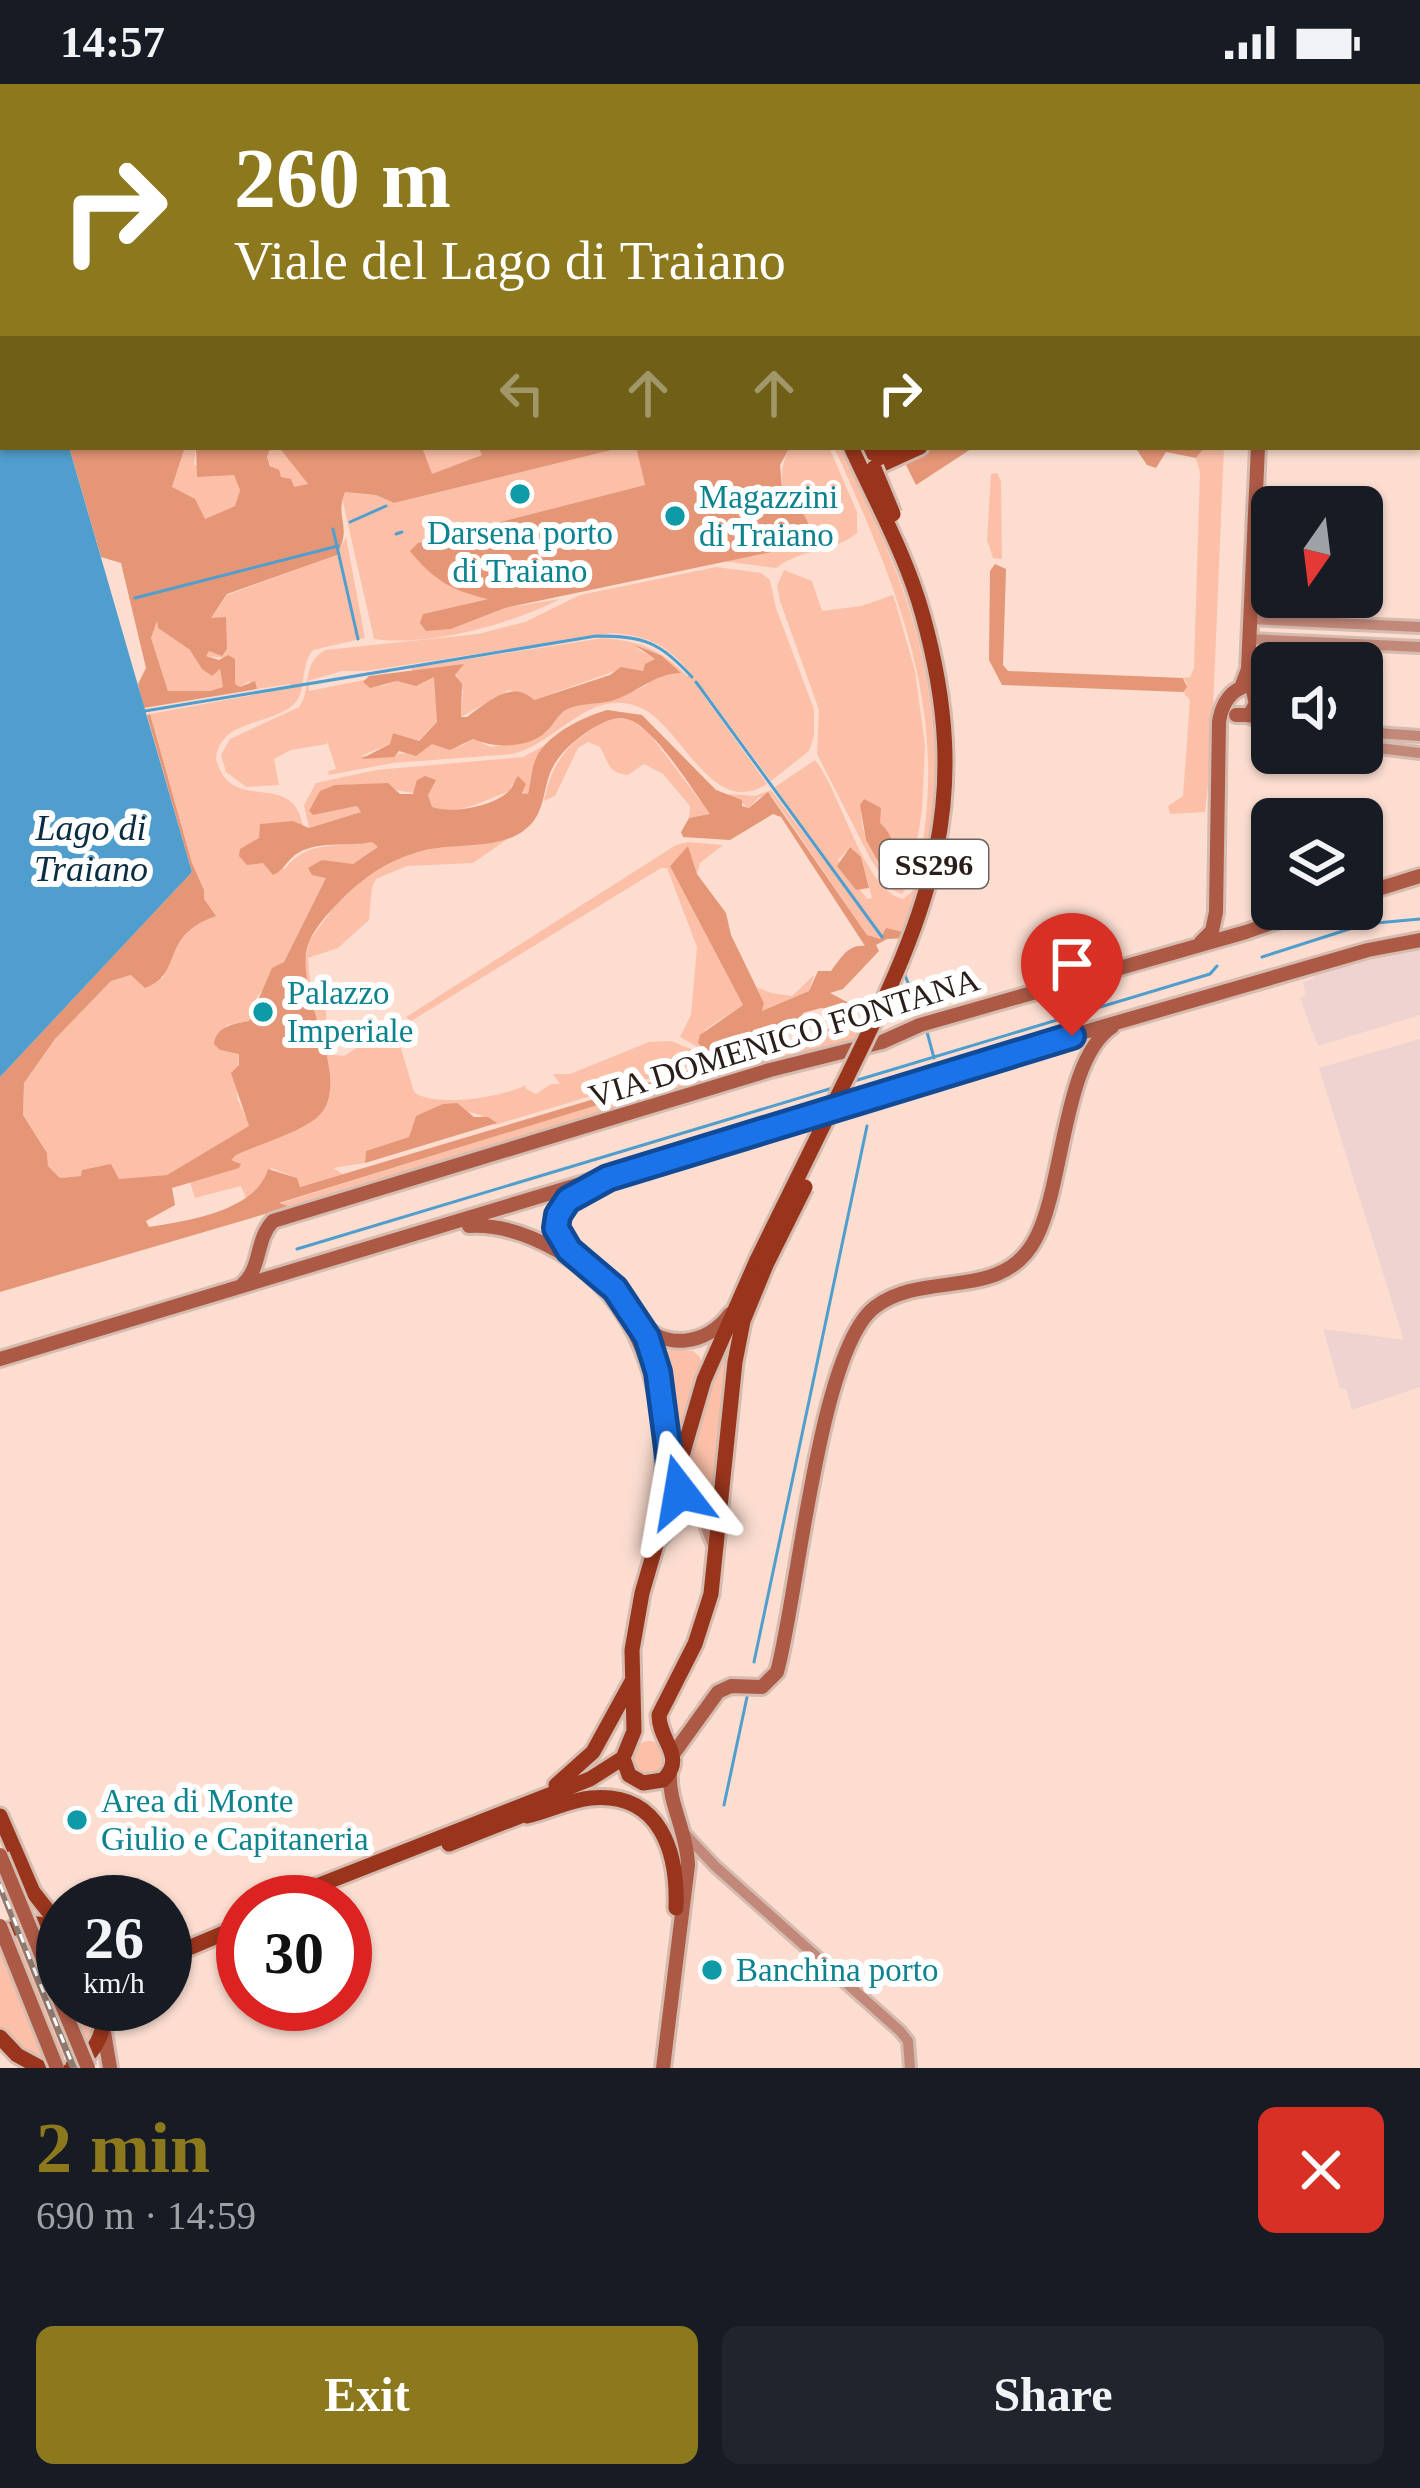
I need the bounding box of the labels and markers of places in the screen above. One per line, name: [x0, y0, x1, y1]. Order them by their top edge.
place label: Magazzini di Traiano: [699, 479, 838, 553]
marker: Darsena porto di Traiano: [507, 481, 533, 507]
marker: Magazzini di Traiano: [662, 503, 688, 529]
place label: Darsena porto di Traiano: [427, 515, 613, 589]
pin: [1021, 913, 1123, 1036]
place label: Palazzo Imperiale: [287, 975, 413, 1049]
marker: Palazzo Imperiale: [250, 999, 276, 1025]
place label: Area di Monte Giulio e Capitaneria: [101, 1783, 369, 1857]
marker: Area di Monte Giulio e Capitaneria: [64, 1807, 90, 1833]
place label: Banchina porto: [736, 1952, 939, 1988]
marker: Banchina porto: [699, 1957, 725, 1983]

